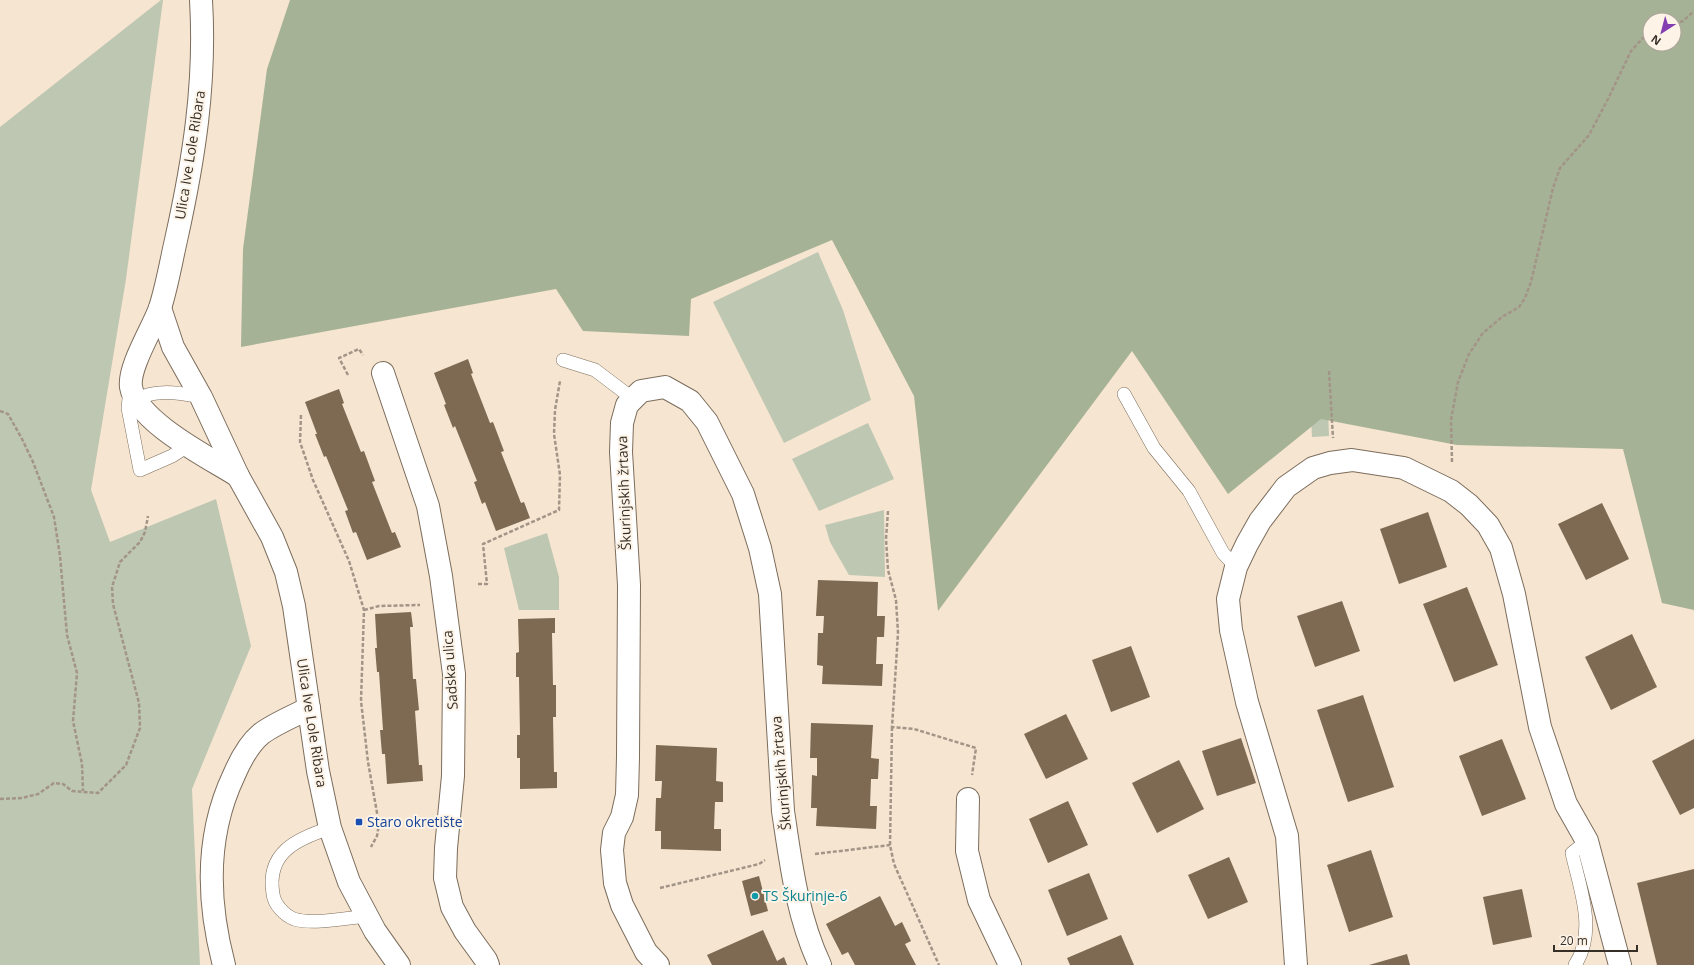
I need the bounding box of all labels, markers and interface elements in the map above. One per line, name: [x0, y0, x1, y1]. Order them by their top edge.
north arrow: [1642, 12, 1682, 52]
text: N: [1648, 32, 1664, 49]
street label: Ulica Ive Lole Ribara: [170, 89, 209, 221]
street label: Škurinjskih žrtava: [612, 435, 635, 551]
street label: Sadska ulica: [437, 630, 462, 710]
street label: Ulica Ive Lole Ribara: [293, 657, 332, 789]
street label: Škurinjskih žrtava: [766, 715, 795, 831]
place label: Staro okretište: [367, 812, 463, 831]
marker: Staro okretište: [354, 817, 364, 827]
place label: TS Škurinje-6: [763, 886, 847, 905]
marker: TS Škurinje-6: [750, 891, 760, 901]
scale bar: [1554, 927, 1637, 953]
text: 20 m: [1560, 932, 1588, 949]

